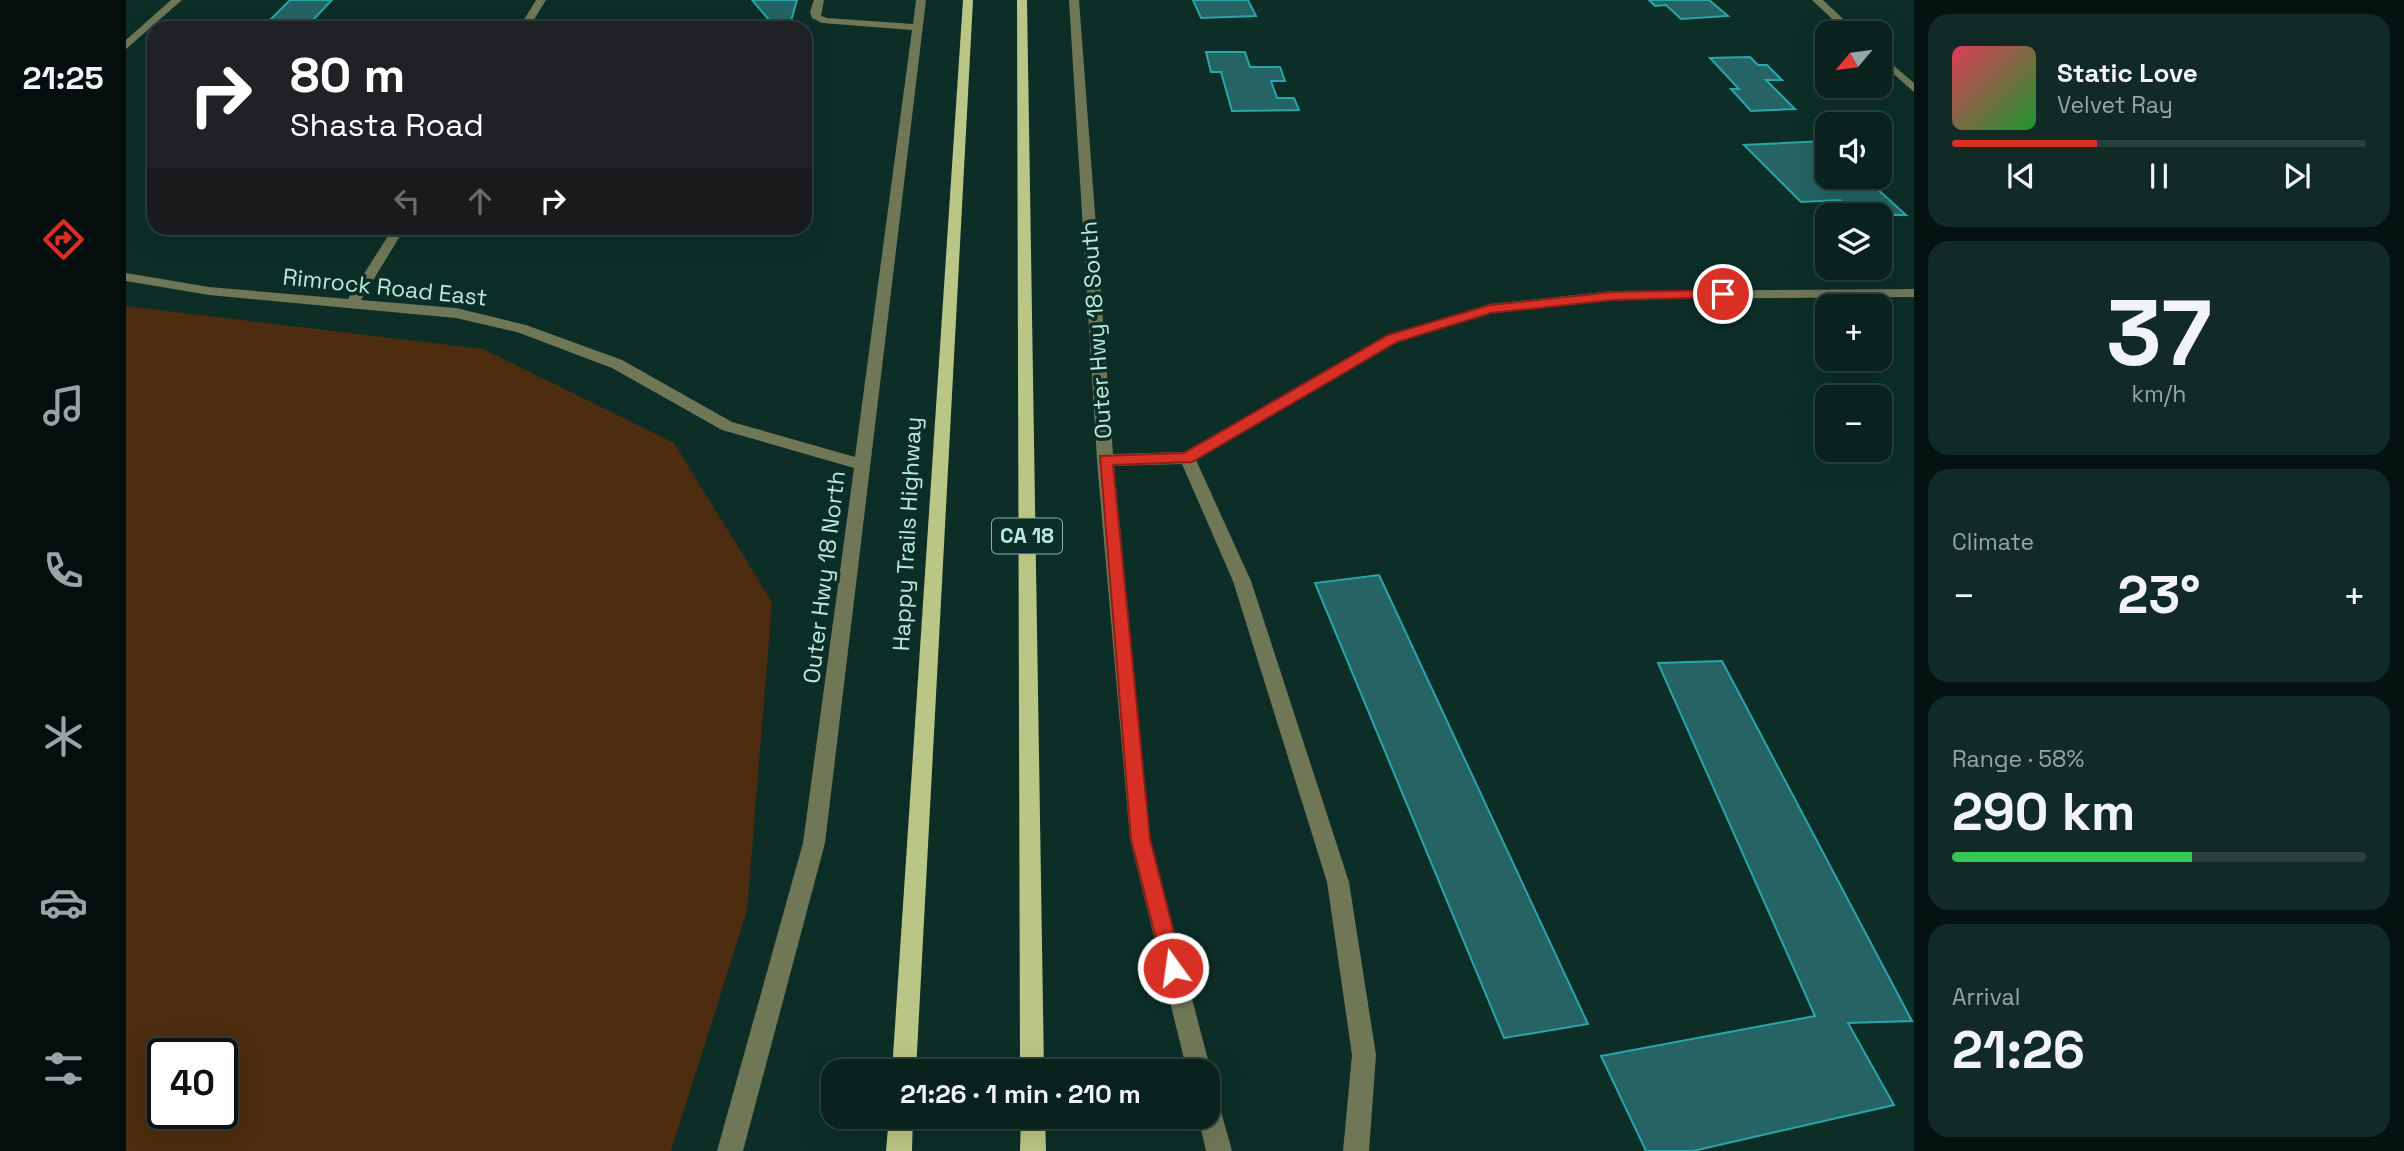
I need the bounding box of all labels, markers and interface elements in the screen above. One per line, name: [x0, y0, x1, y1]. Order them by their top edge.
north arrow: [1815, 21, 1892, 98]
map controls: [1815, 21, 1892, 462]
text: 80 m: [290, 44, 405, 106]
icon: right: [175, 49, 266, 140]
text: Static Love: [2057, 56, 2198, 90]
text: 21:25: [22, 58, 104, 98]
text: Velvet Ray: [2057, 90, 2173, 120]
text: Shasta Road: [290, 105, 484, 145]
button: sound: [1815, 112, 1892, 189]
icon: previous: [2002, 157, 2040, 195]
icon: pause: [2140, 157, 2178, 195]
icon: next: [2278, 157, 2316, 195]
icon: left: [388, 182, 426, 220]
icon: ahead: [461, 182, 499, 220]
icon: right: [534, 182, 572, 220]
button: layers: [1815, 203, 1892, 280]
icon: directions: [39, 215, 88, 264]
street label: Outer Hwy 18 South: [1073, 220, 1119, 440]
street label: Rimrock Road East: [281, 261, 489, 313]
pin: [1693, 264, 1753, 324]
icon: arrive: [1704, 275, 1742, 313]
text: 37: [2106, 275, 2212, 392]
button: +: [1815, 294, 1892, 371]
text: km/h: [2132, 379, 2186, 409]
icon: music: [39, 381, 88, 430]
button: −: [1815, 385, 1892, 462]
street label: Happy Trails Highway: [886, 416, 928, 652]
street label: Outer Hwy 18 North: [796, 469, 852, 685]
road number: CA 18: [992, 518, 1062, 554]
text: Climate: [1952, 527, 2034, 557]
icon: phone: [39, 546, 88, 595]
text: 23°: [2118, 562, 2201, 628]
text: −: [1952, 572, 1976, 620]
text: +: [2342, 572, 2366, 620]
icon: climate: [39, 712, 88, 761]
text: Range · 58%: [1952, 744, 2084, 774]
text: 290 km: [1952, 779, 2135, 845]
icon: car: [39, 878, 88, 927]
position arrow: [1136, 931, 1210, 1005]
text: Arrival: [1952, 982, 2020, 1012]
text: 21:26: [1952, 1017, 2085, 1083]
speed limit sign: 40: [147, 1038, 238, 1129]
icon: filters: [39, 1044, 88, 1093]
text: 21:26 · 1 min · 210 m: [900, 1077, 1141, 1111]

